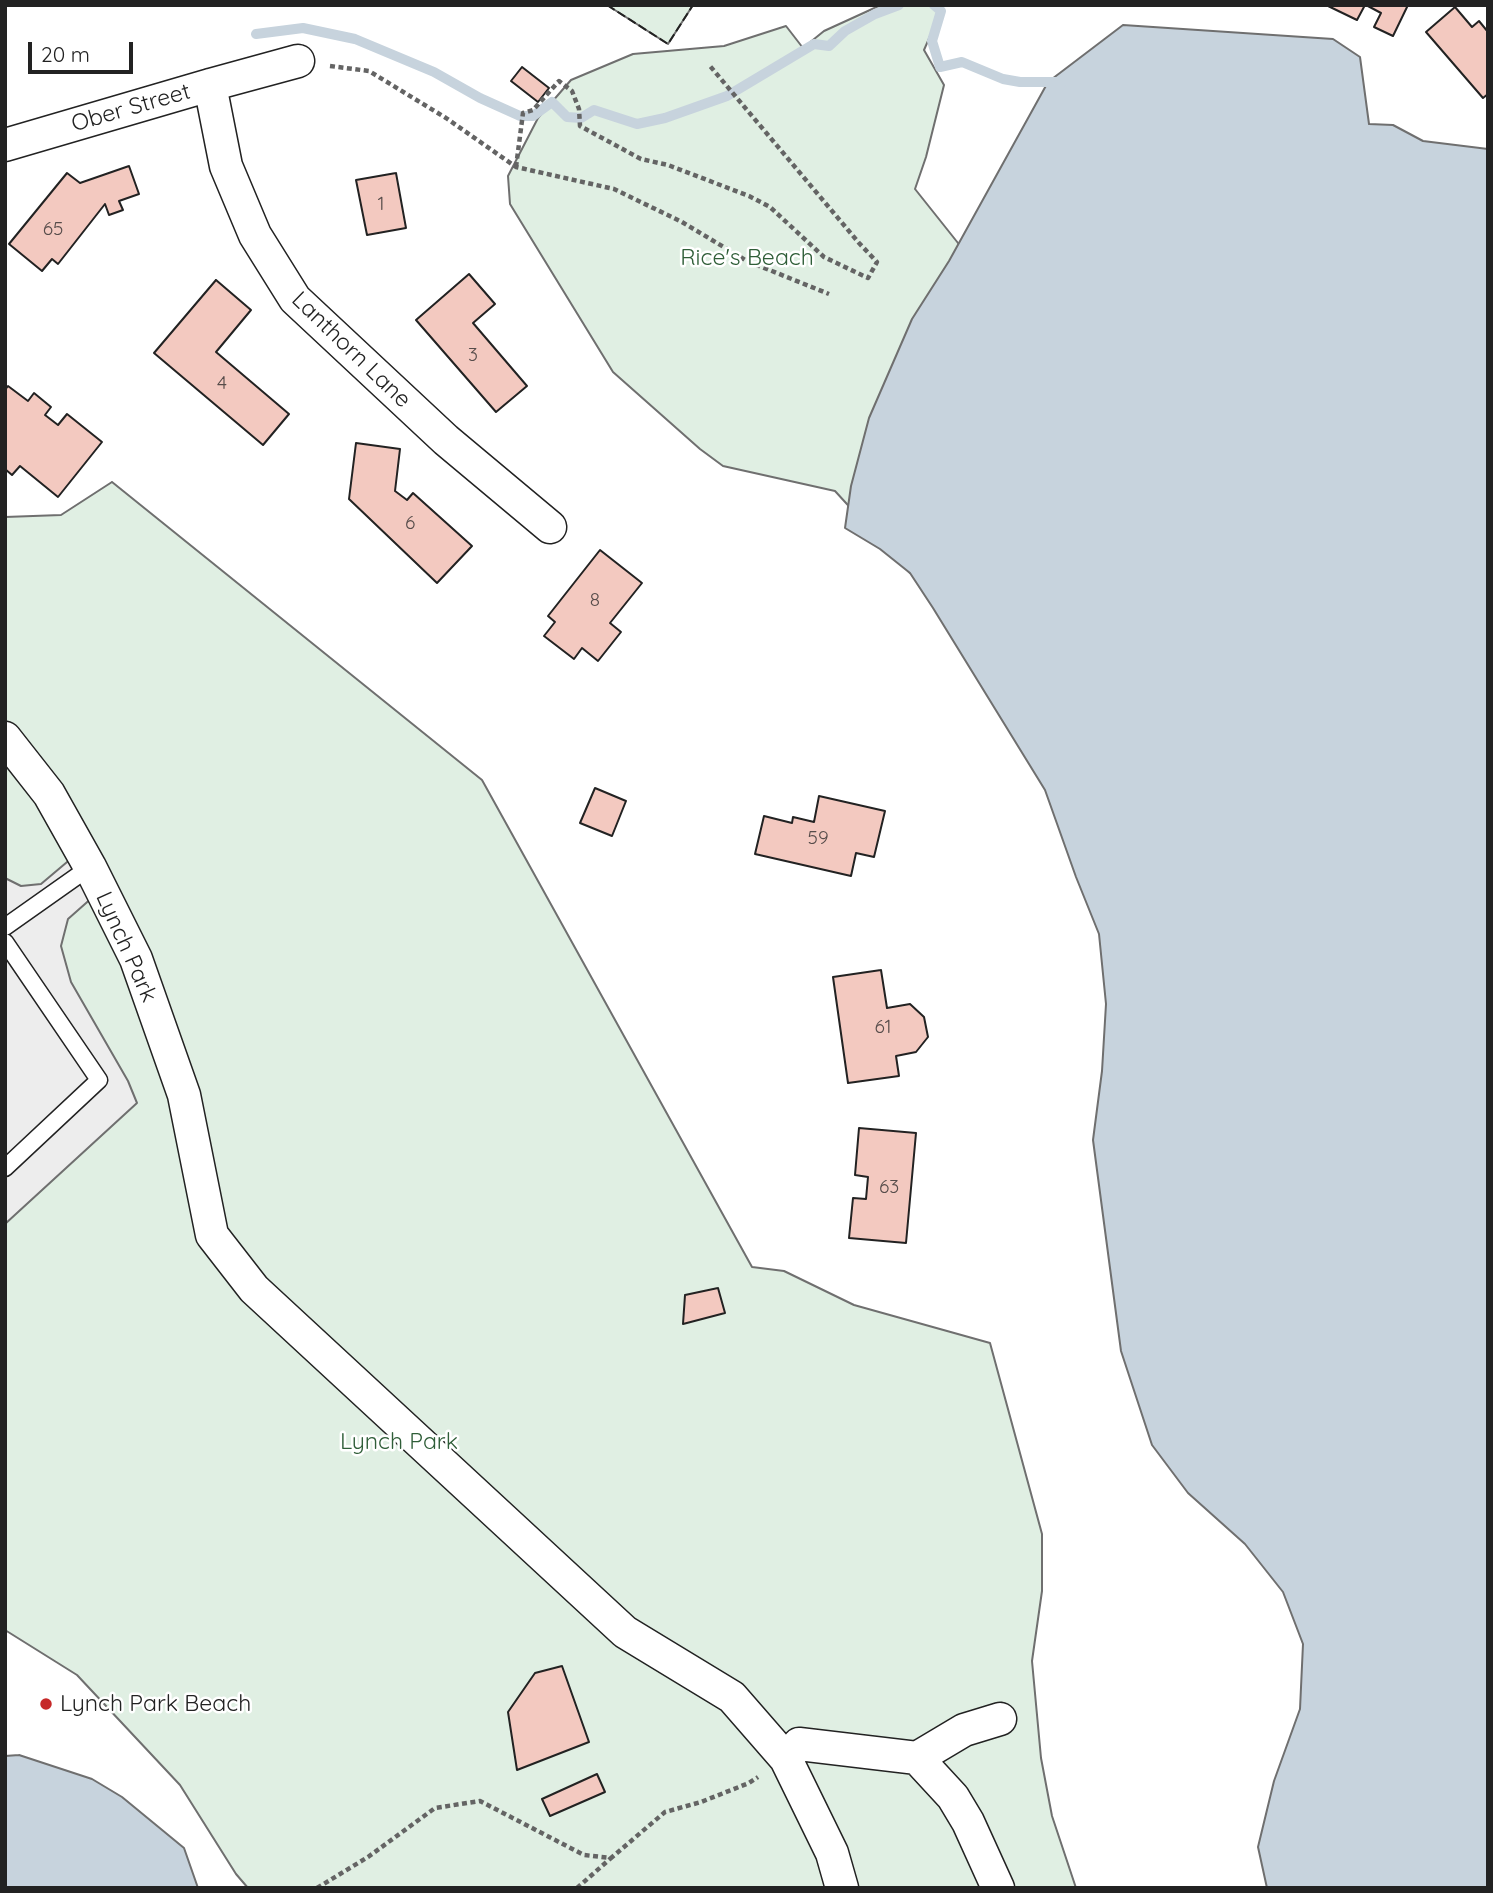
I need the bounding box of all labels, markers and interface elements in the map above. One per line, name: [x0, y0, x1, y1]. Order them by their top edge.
scale bar: [32, 28, 136, 72]
text: 20 m: [41, 41, 90, 67]
street label: Ober Street: [68, 78, 194, 138]
house number: 1: [377, 193, 385, 215]
house number: 65: [43, 218, 63, 240]
park label: Rice's Beach: [680, 244, 814, 272]
street label: Lanthorn Lane: [286, 286, 416, 414]
house number: 3: [468, 344, 478, 366]
house number: 4: [217, 372, 227, 394]
house number: 6: [405, 512, 415, 534]
house number: 8: [590, 589, 600, 611]
house number: 59: [808, 827, 828, 849]
street label: Lynch Park: [89, 887, 163, 1007]
house number: 61: [874, 1016, 892, 1038]
house number: 63: [879, 1176, 899, 1198]
park label: Lynch Park: [340, 1428, 458, 1456]
place label: Lynch Park Beach: [60, 1690, 251, 1718]
marker: Lynch Park Beach: [38, 1696, 54, 1712]

